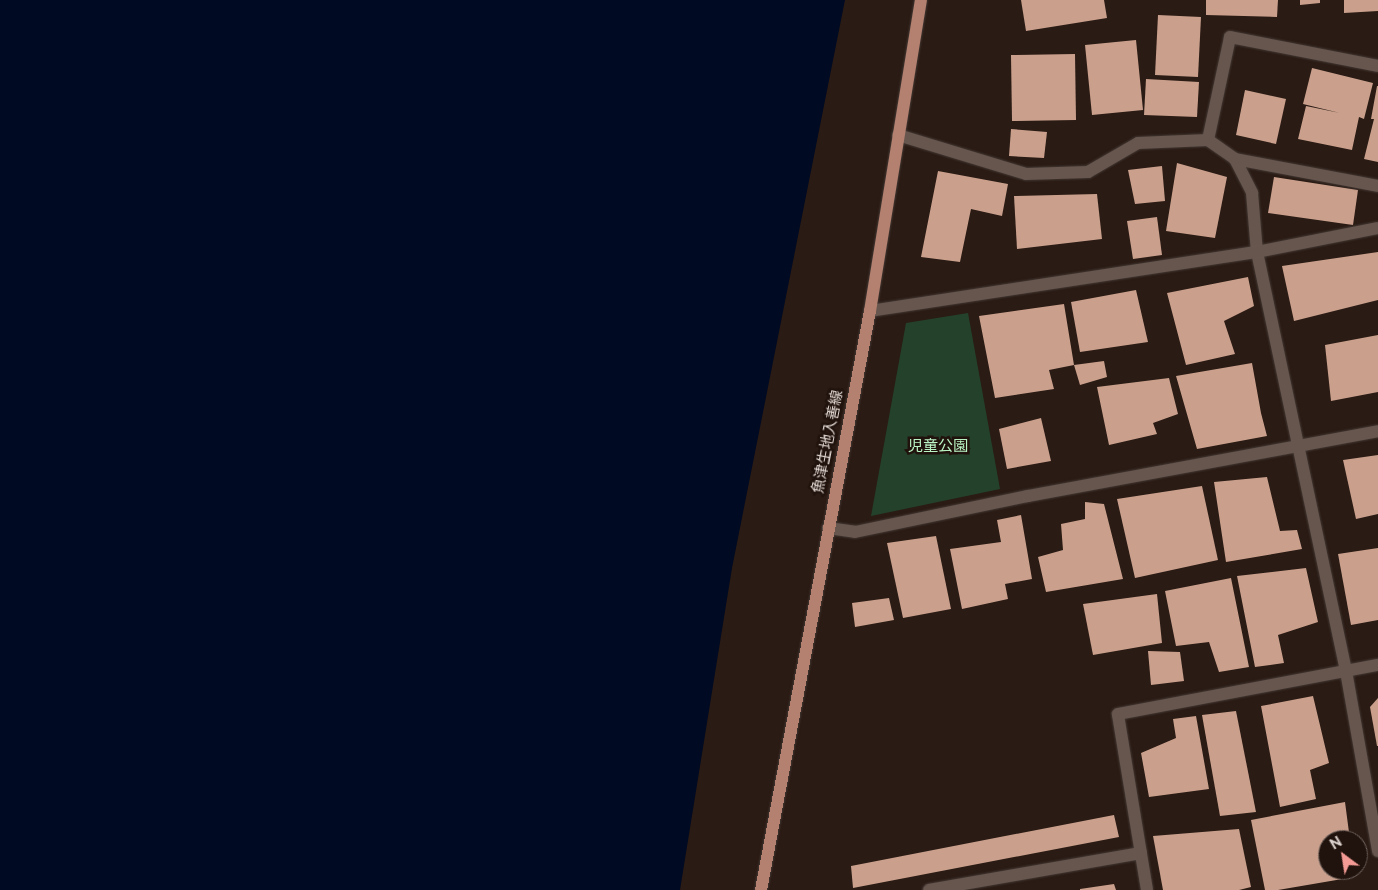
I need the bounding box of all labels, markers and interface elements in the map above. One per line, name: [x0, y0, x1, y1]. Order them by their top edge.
street label: 魚津生地入善線: [809, 389, 847, 495]
park label: 児童公園: [908, 438, 968, 456]
north arrow: [1318, 830, 1368, 880]
text: N: [1327, 833, 1344, 853]

